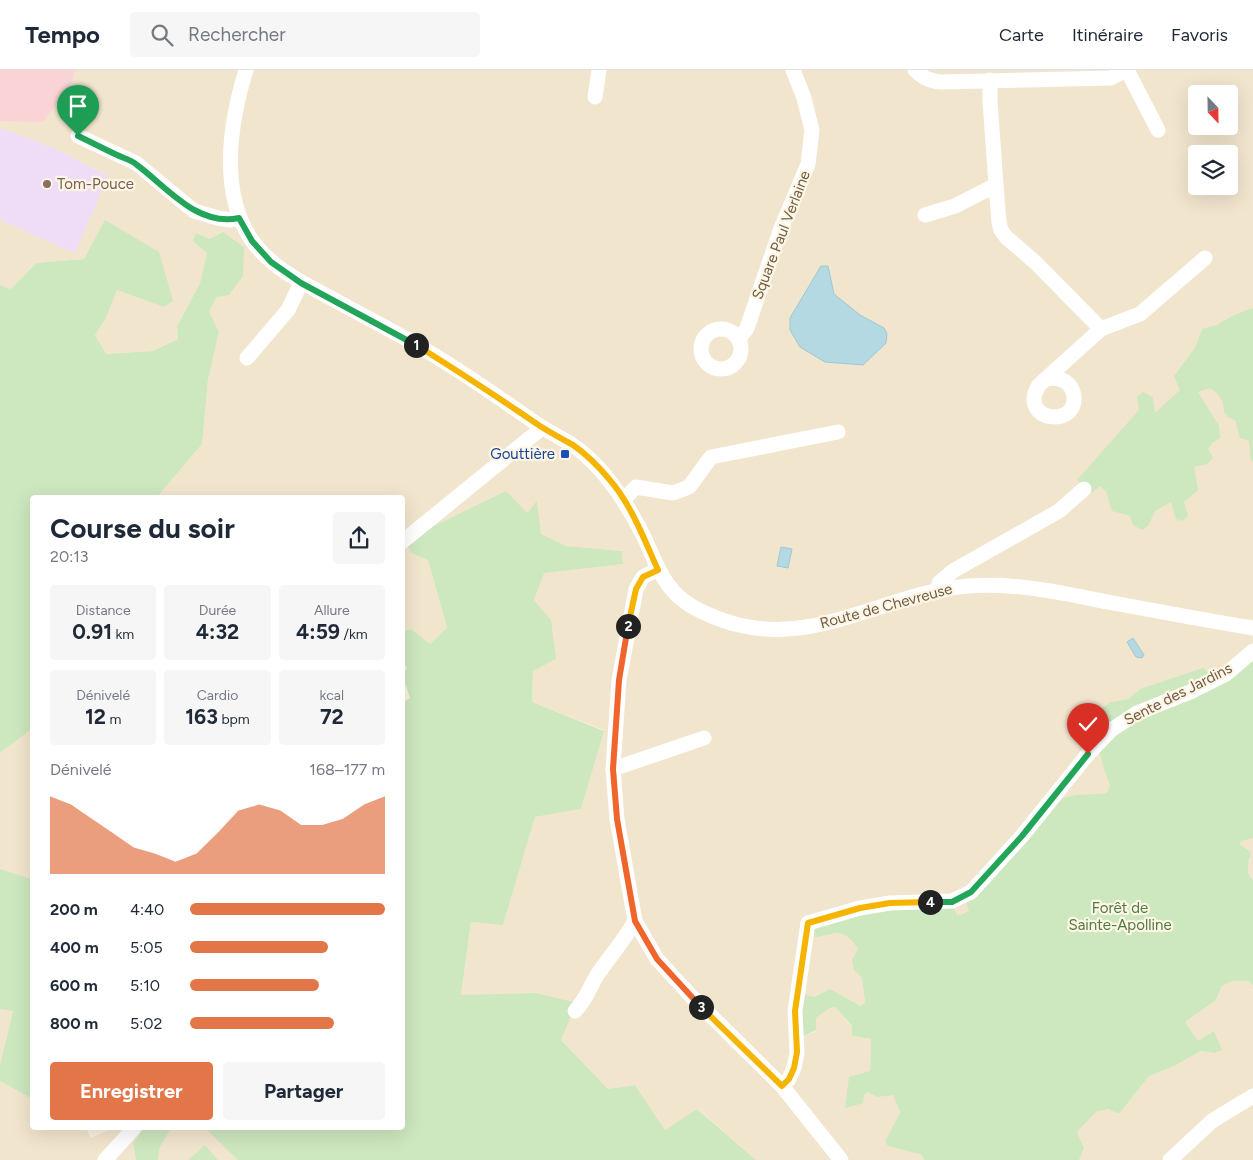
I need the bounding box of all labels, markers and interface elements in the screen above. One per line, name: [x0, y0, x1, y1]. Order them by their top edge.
search box: [130, 12, 480, 57]
text: Tempo: [25, 20, 100, 49]
icon: search: [148, 21, 176, 49]
text: Rechercher: [188, 23, 286, 46]
text: Carte: [999, 24, 1044, 46]
text: Itinéraire: [1072, 24, 1143, 46]
text: Favoris: [1171, 24, 1228, 46]
pin: [57, 85, 99, 136]
north arrow: [1188, 85, 1238, 135]
map controls: [1188, 85, 1238, 195]
icon: arrive: [64, 92, 92, 120]
button: layers: [1188, 145, 1238, 195]
street label: Square Paul Verlaine: [748, 168, 814, 302]
place label: Tom-Pouce: [57, 175, 134, 193]
marker: Tom-Pouce: [41, 178, 53, 190]
pin: 1: [404, 332, 428, 358]
text: 1: [414, 337, 419, 354]
place label: Gouttière: [490, 445, 555, 463]
marker: Gouttière: [559, 448, 571, 460]
text: Course du soir: [50, 511, 235, 545]
button: share: [333, 512, 385, 564]
text: 20:13: [50, 547, 89, 566]
street label: Route de Chevreuse: [818, 580, 954, 632]
text: Distance: [76, 602, 131, 619]
text: Durée: [199, 602, 236, 619]
text: Allure: [314, 602, 350, 619]
pin: 2: [616, 614, 640, 638]
text: 2: [624, 618, 633, 635]
text: 0.91: [72, 619, 112, 644]
text: 4:32: [196, 619, 239, 644]
text: 4:59: [296, 619, 340, 644]
text: km: [112, 626, 134, 643]
text: /km: [340, 626, 368, 643]
street label: Sente des Jardins: [1121, 659, 1235, 729]
text: Dénivelé: [76, 687, 130, 704]
text: Cardio: [197, 687, 238, 704]
text: kcal: [320, 687, 344, 704]
pin: [1067, 703, 1109, 754]
text: 12: [85, 704, 106, 729]
text: 163: [185, 704, 218, 729]
text: 72: [320, 704, 344, 729]
icon: check: [1074, 710, 1102, 738]
text: m: [106, 711, 121, 728]
text: bpm: [218, 711, 250, 728]
text: Dénivelé: [50, 760, 112, 779]
text: 168–177 m: [309, 760, 385, 779]
pin: 4: [918, 890, 942, 914]
text: 4: [926, 894, 935, 911]
park label: Forêt de Sainte-Apolline: [1068, 899, 1172, 934]
text: 200 m: [50, 900, 98, 919]
text: 4:40: [130, 900, 164, 919]
text: 400 m: [50, 938, 99, 957]
text: 5:05: [130, 938, 163, 957]
text: 600 m: [50, 976, 98, 995]
text: 5:10: [130, 976, 160, 995]
pin: 3: [688, 994, 714, 1020]
text: 3: [698, 999, 705, 1016]
text: 800 m: [50, 1014, 98, 1033]
text: 5:02: [130, 1014, 162, 1033]
button: Enregistrer: [50, 1062, 213, 1120]
button: Partager: [223, 1062, 385, 1120]

